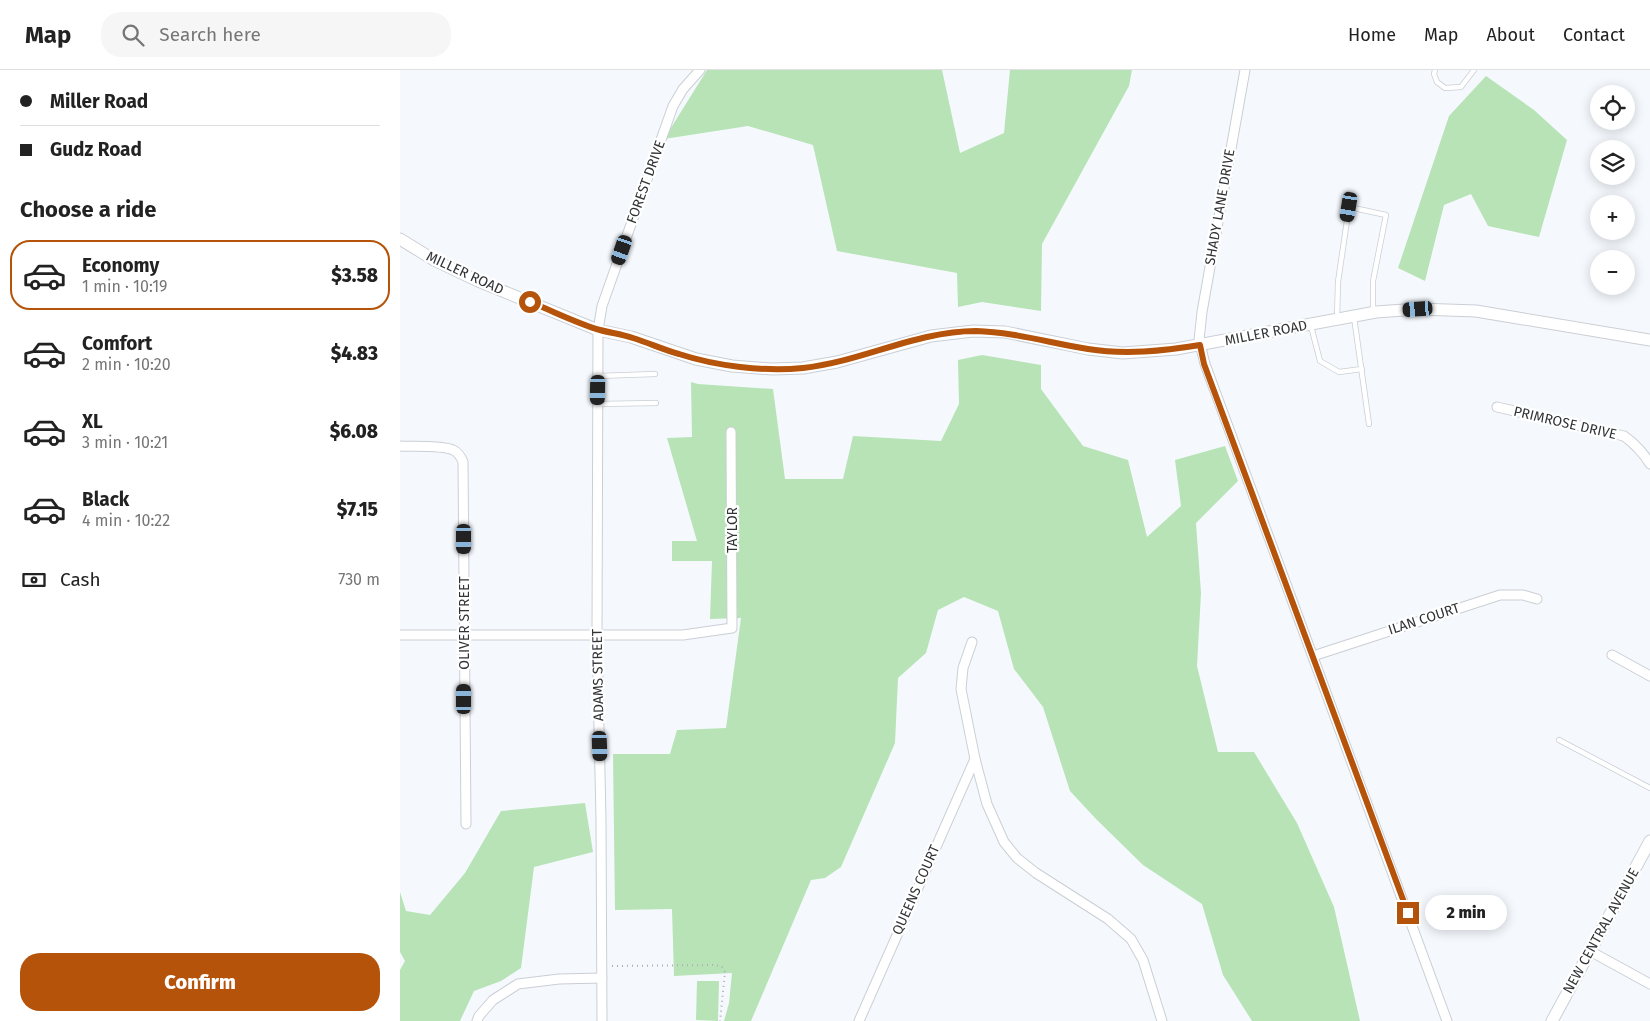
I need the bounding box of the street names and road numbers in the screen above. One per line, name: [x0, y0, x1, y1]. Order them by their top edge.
street label: FOREST DRIVE: [623, 138, 669, 226]
street label: SHADY LANE DRIVE: [1201, 148, 1239, 266]
street label: MILLER ROAD: [424, 248, 506, 298]
street label: MILLER ROAD: [1223, 317, 1309, 349]
street label: PRIMROSE DRIVE: [1512, 403, 1618, 443]
street label: TAYLOR: [724, 506, 741, 553]
street label: OLIVER STREET: [456, 575, 473, 670]
street label: ILAN COURT: [1386, 599, 1463, 639]
street label: ADAMS STREET: [589, 628, 607, 721]
street label: QUEENS COURT: [889, 842, 944, 938]
street label: NEW CENTRAL AVENUE: [1559, 865, 1643, 997]

